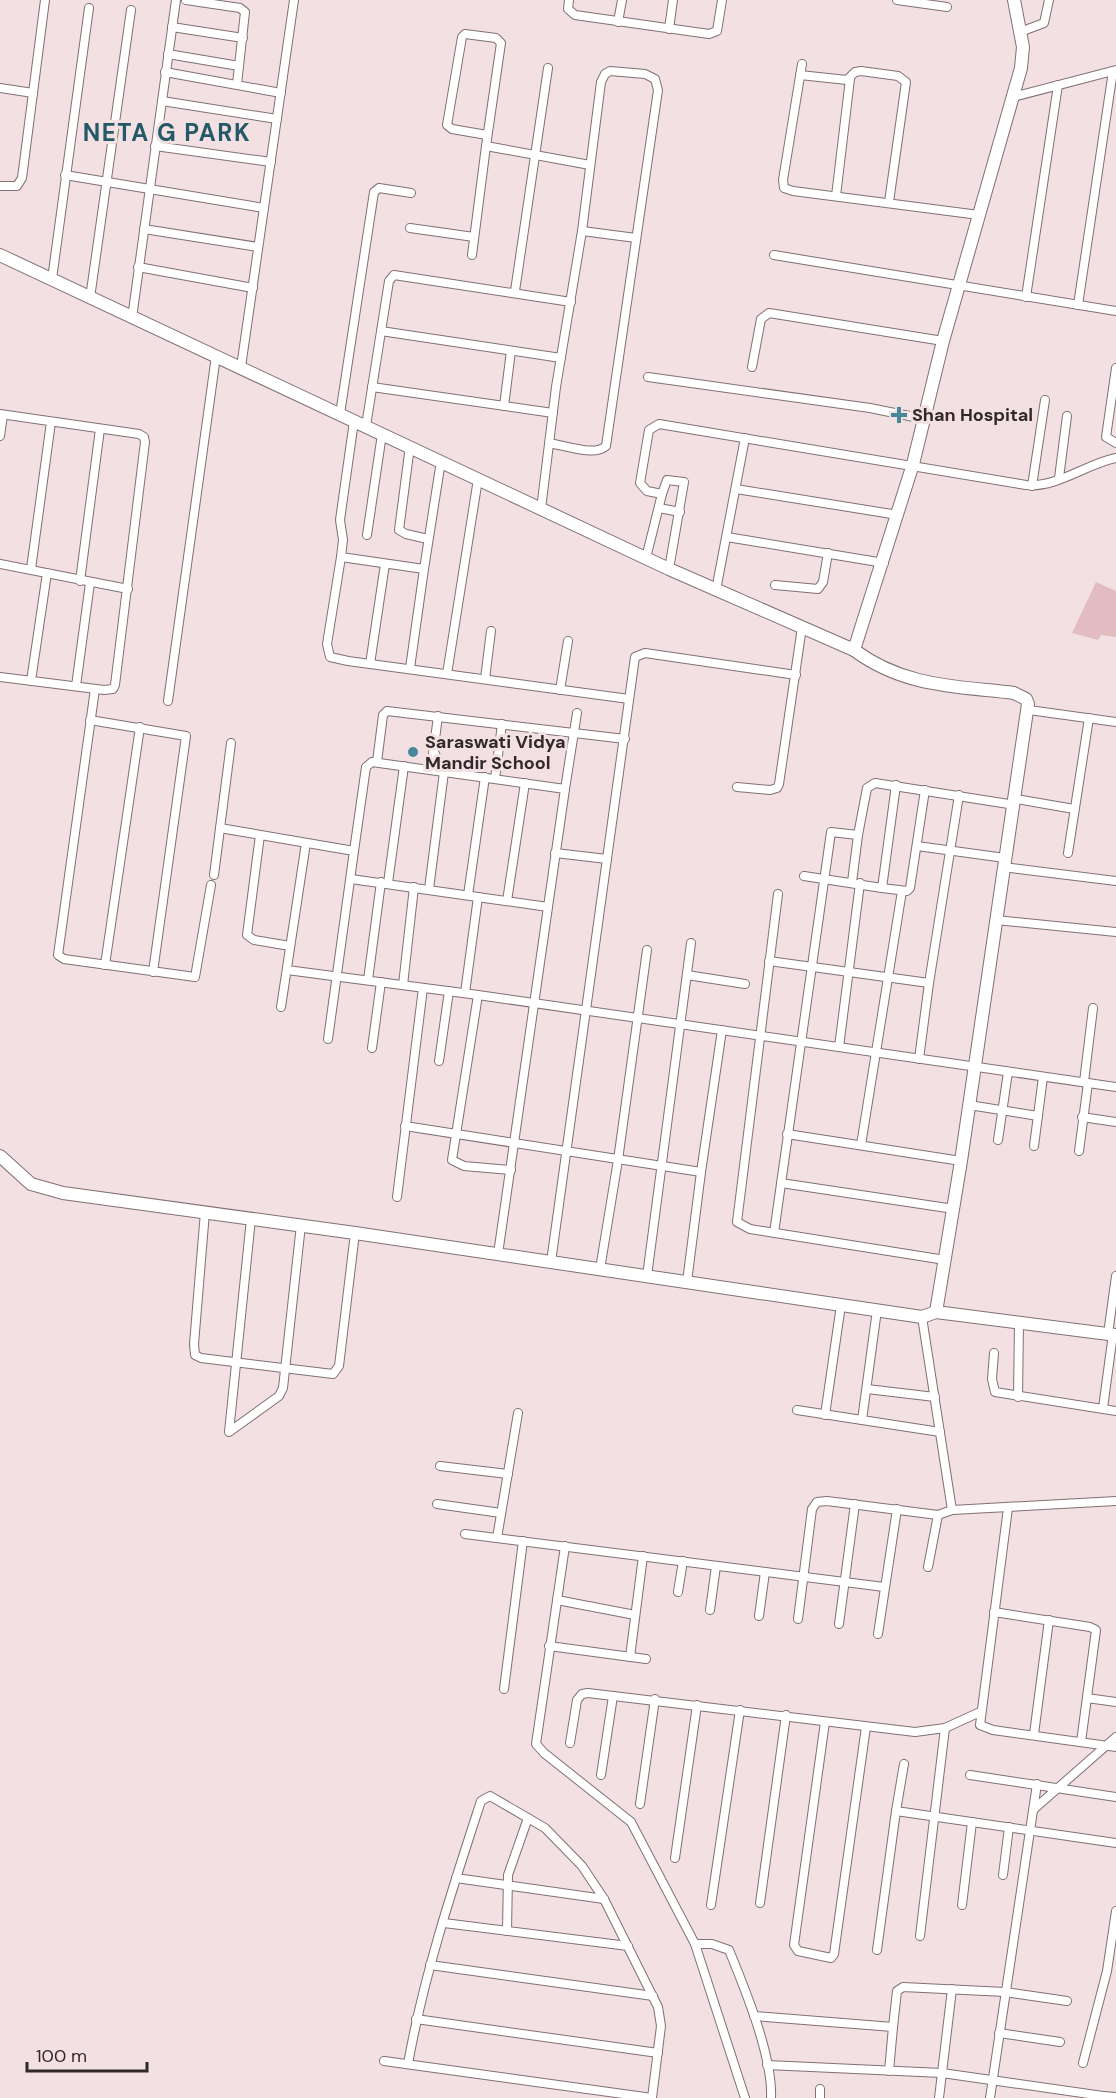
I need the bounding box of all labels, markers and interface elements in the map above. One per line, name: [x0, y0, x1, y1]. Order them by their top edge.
district label: NETA G PARK: [83, 117, 251, 148]
place label: Shan Hospital: [912, 403, 1033, 427]
marker: Shan Hospital: [890, 406, 908, 424]
place label: Saraswati Vidya Mandir School: [425, 730, 565, 775]
marker: Saraswati Vidya Mandir School: [406, 745, 420, 759]
scale bar: [27, 2035, 147, 2073]
text: 100 m: [36, 2044, 87, 2068]

